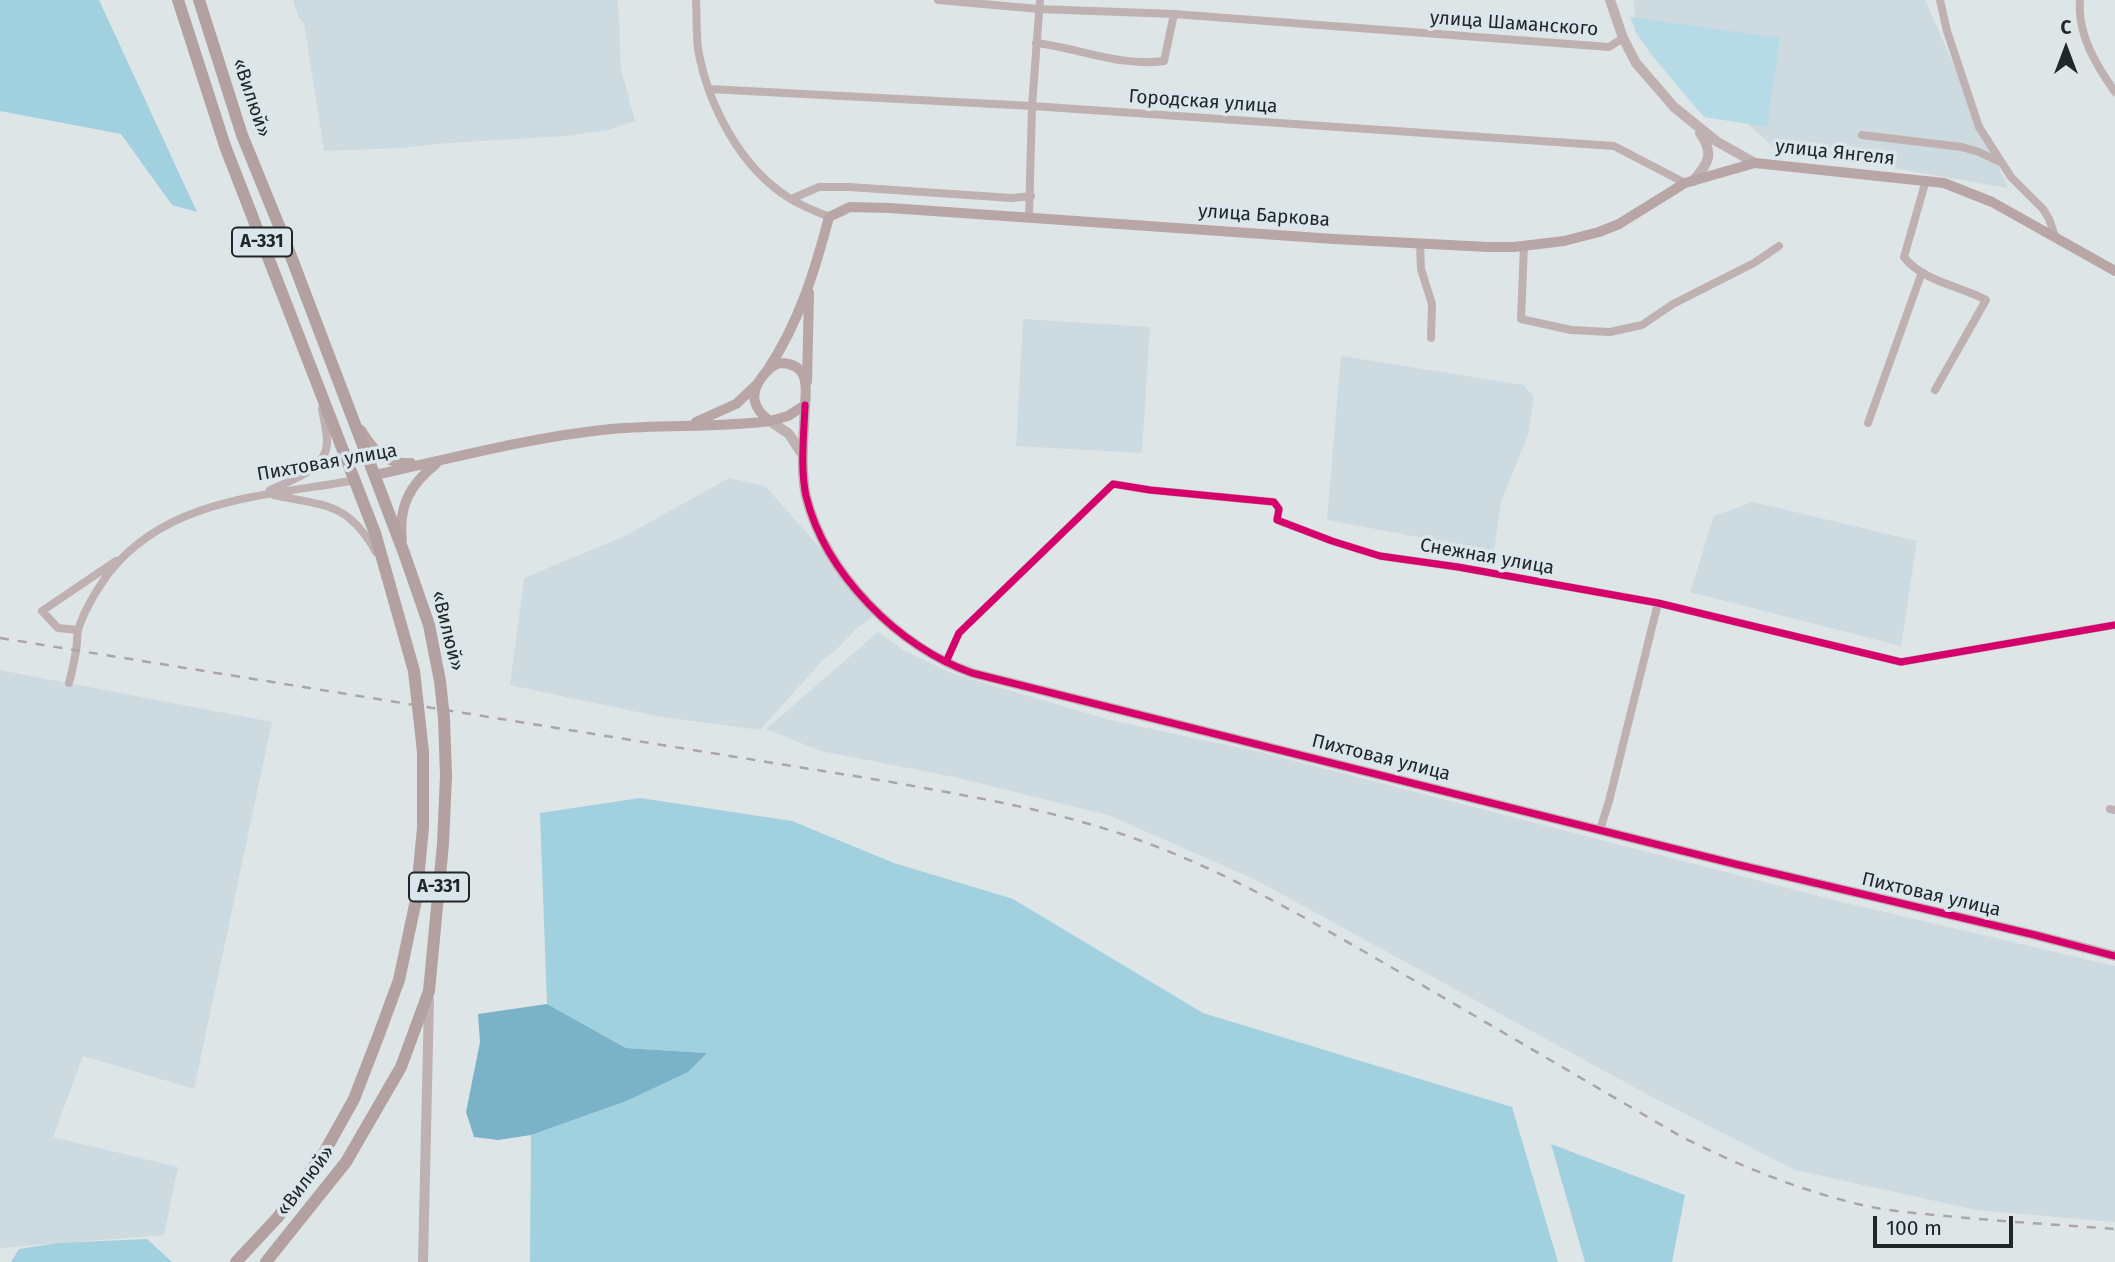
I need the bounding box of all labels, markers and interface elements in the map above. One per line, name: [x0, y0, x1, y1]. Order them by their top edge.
street label: улица Шаманского: [1429, 7, 1599, 41]
north arrow: [2031, 14, 2101, 84]
text: С: [2061, 16, 2071, 39]
street label: «Вилюй»: [227, 56, 275, 140]
street label: Городская улица: [1128, 85, 1278, 119]
street label: улица Янгеля: [1774, 135, 1896, 171]
street label: улица Баркова: [1197, 200, 1331, 232]
road number: А-331: [232, 228, 292, 256]
street label: Пихтовая улица: [255, 439, 399, 487]
street label: Снежная улица: [1418, 534, 1556, 580]
street label: «Вилюй»: [426, 589, 468, 673]
street label: Пихтовая улица: [1309, 730, 1453, 786]
street label: Пихтовая улица: [1859, 868, 2003, 922]
road number: А-331: [409, 872, 469, 902]
street label: «Вилюй»: [272, 1141, 340, 1221]
scale bar: [1877, 1202, 2017, 1246]
text: 100 m: [1886, 1215, 1942, 1241]

